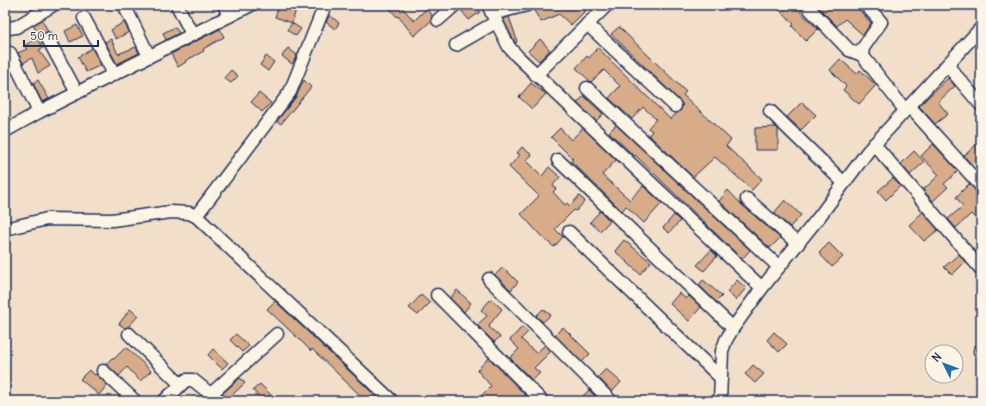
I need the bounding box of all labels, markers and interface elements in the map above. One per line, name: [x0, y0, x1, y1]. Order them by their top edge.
scale bar: [24, 22, 98, 48]
text: 50 m: [30, 28, 59, 43]
north arrow: [924, 344, 964, 384]
text: N: [929, 350, 944, 365]

